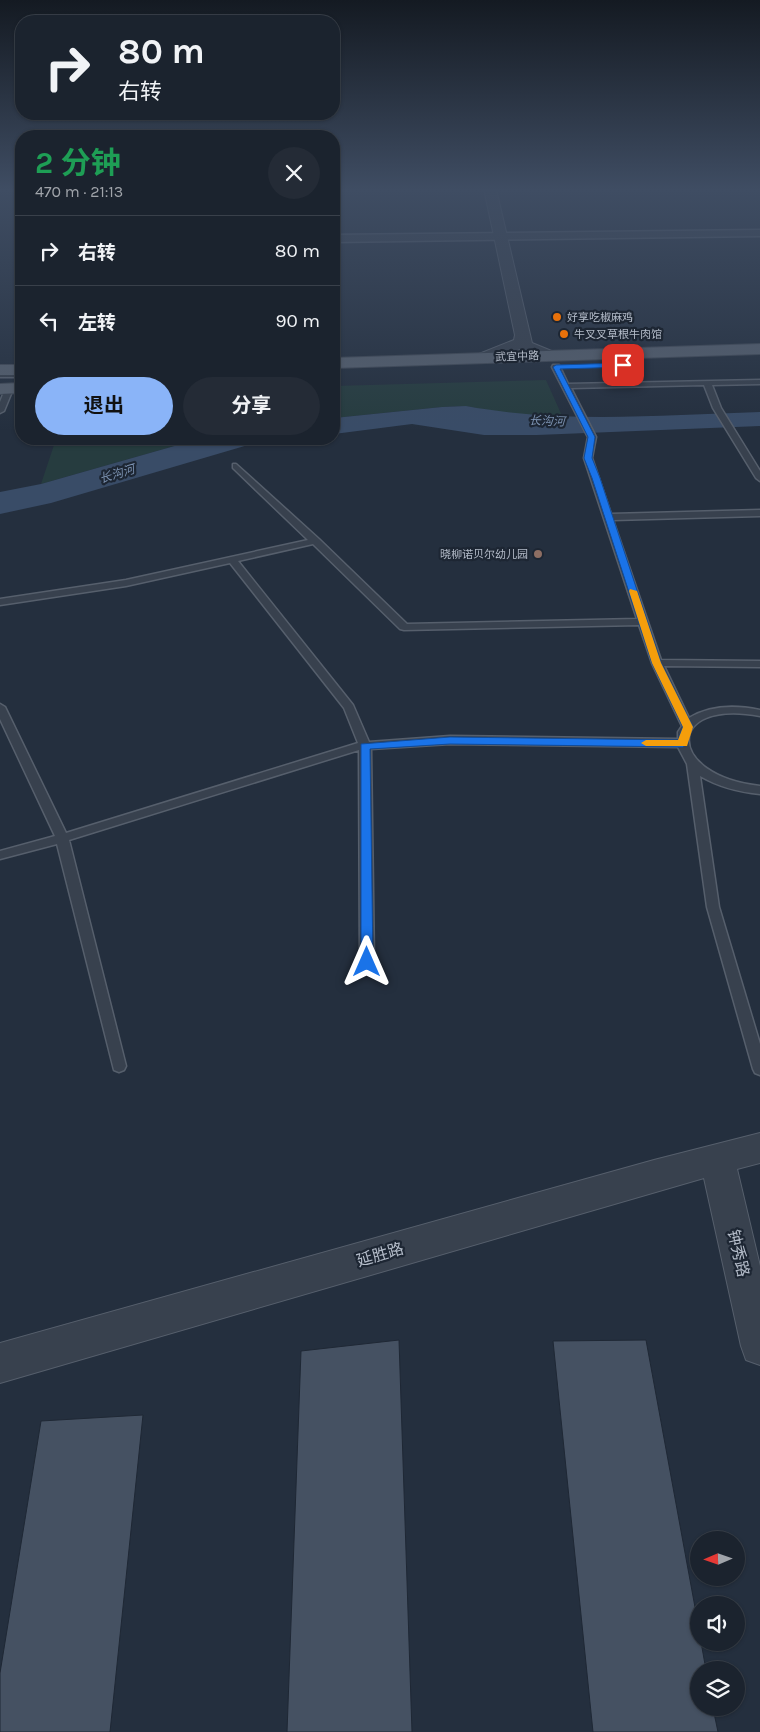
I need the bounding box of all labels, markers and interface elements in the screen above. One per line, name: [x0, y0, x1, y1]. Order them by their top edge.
text: 80 m: [118, 31, 205, 72]
icon: right: [35, 35, 100, 100]
text: 右转: [118, 79, 162, 105]
text: 2 分钟: [35, 145, 121, 181]
button: close: [268, 147, 320, 199]
text: 470 m · 21:13: [35, 182, 123, 201]
icon: right: [35, 237, 63, 265]
text: 80 m: [275, 240, 320, 262]
text: 右转: [78, 242, 116, 264]
icon: left: [35, 307, 63, 335]
text: 90 m: [275, 310, 320, 332]
marker: 好享吃椒麻鸡: [551, 311, 563, 323]
place label: 好享吃椒麻鸡: [567, 311, 633, 324]
text: 左转: [78, 312, 116, 334]
marker: 牛叉叉草根牛肉馆: [558, 328, 570, 340]
place label: 牛叉叉草根牛肉馆: [574, 328, 662, 341]
pin: [602, 344, 644, 386]
street label: 武宜中路: [495, 349, 539, 364]
icon: arrive: [609, 351, 637, 379]
button: 退出: [35, 377, 173, 435]
button: 分享: [183, 377, 320, 435]
water label: 长沟河: [529, 413, 567, 429]
water label: 长沟河: [98, 461, 138, 486]
place label: 晓柳诺贝尔幼儿园: [440, 548, 528, 561]
marker: 晓柳诺贝尔幼儿园: [532, 548, 544, 560]
position arrow: [340, 935, 392, 987]
street label: 钟秀路: [724, 1228, 753, 1279]
street label: 延胜路: [354, 1239, 406, 1270]
north arrow: [690, 1531, 745, 1586]
map controls: [690, 1531, 745, 1716]
button: sound: [690, 1596, 745, 1651]
button: layers: [690, 1661, 745, 1716]

